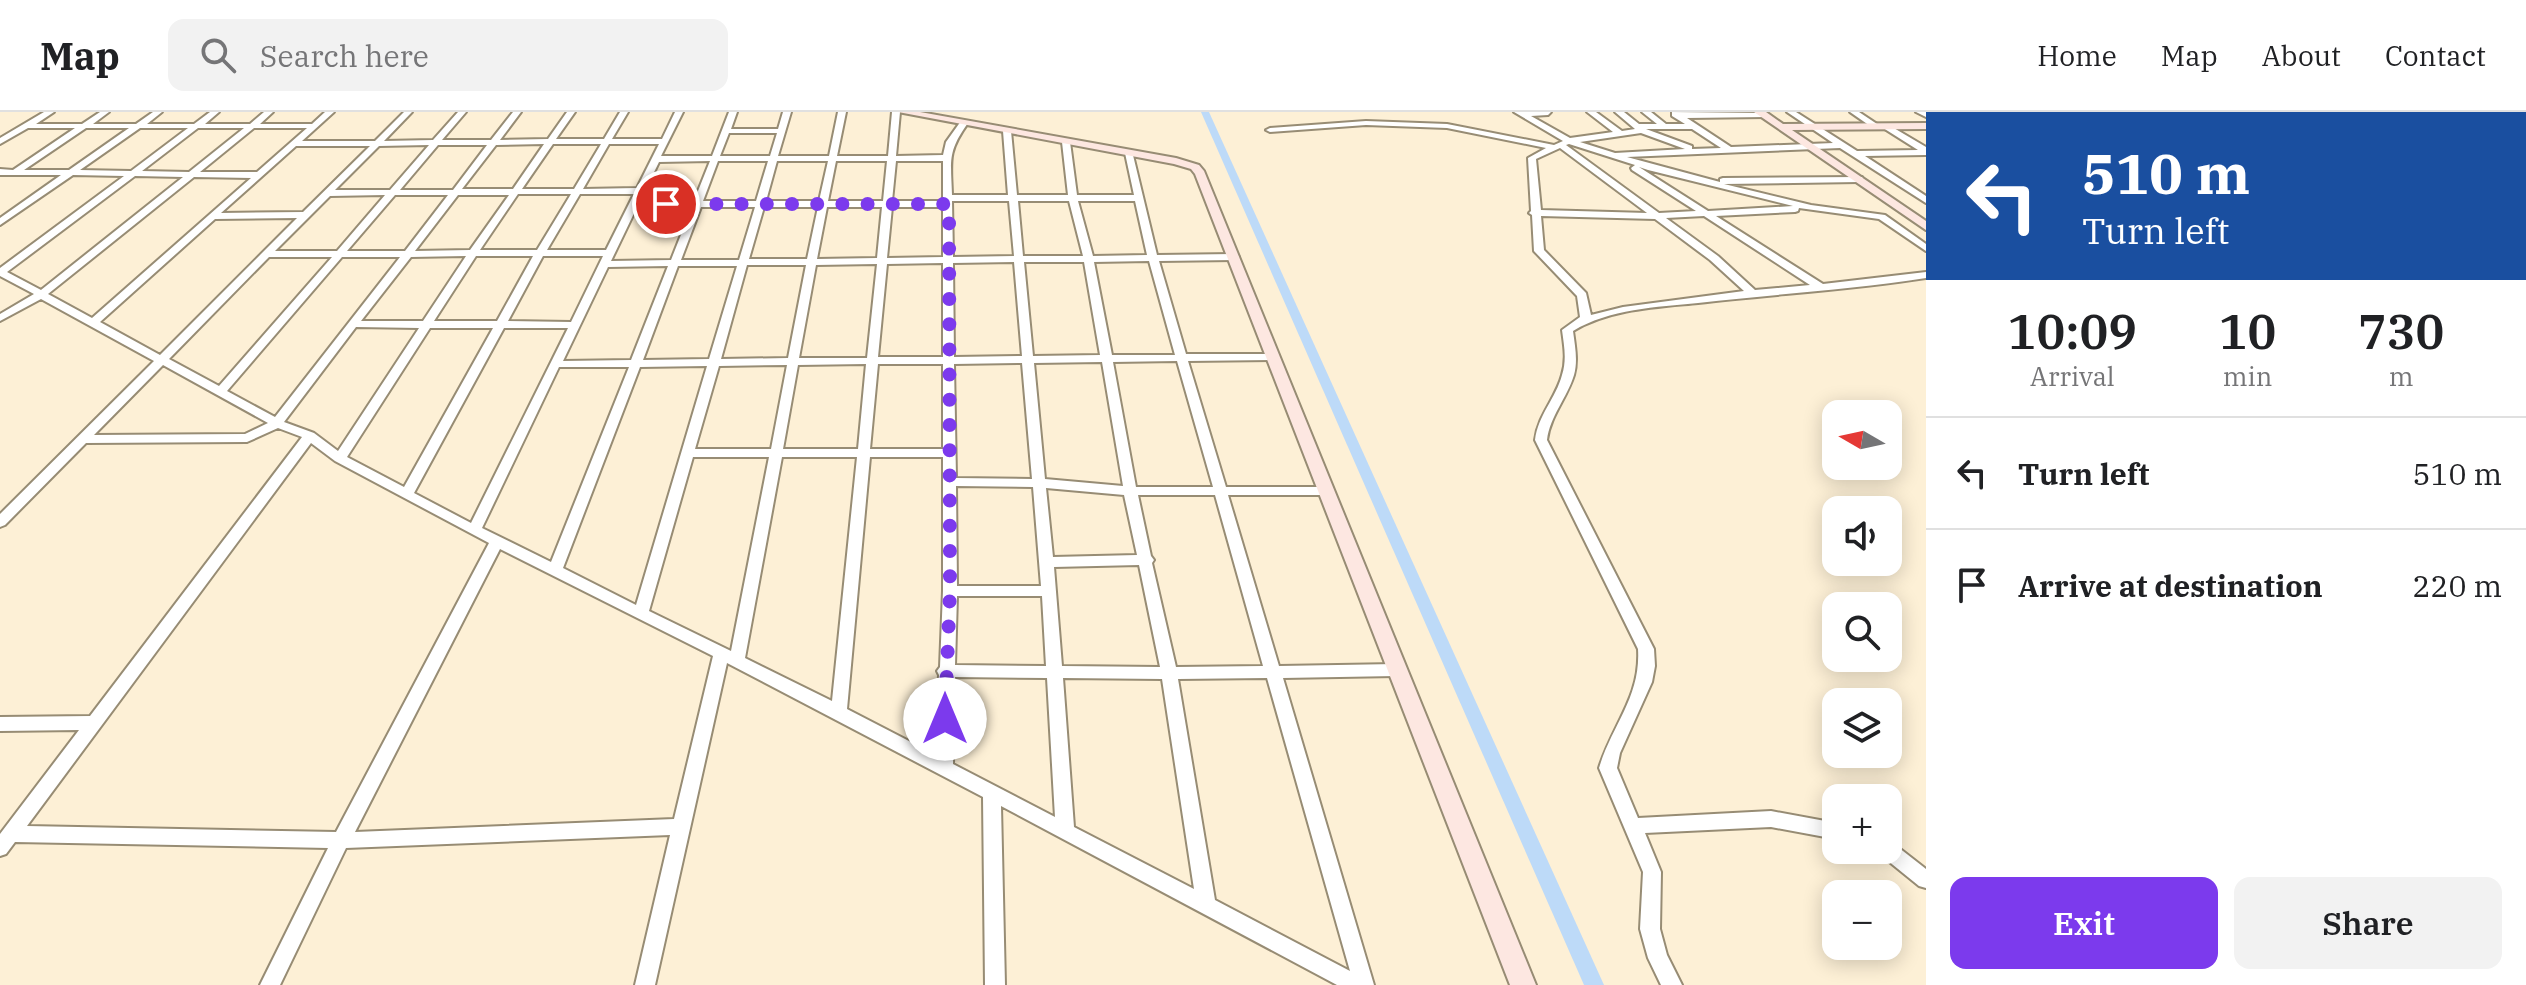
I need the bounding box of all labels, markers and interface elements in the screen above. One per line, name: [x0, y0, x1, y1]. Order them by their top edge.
search box: [168, 19, 728, 91]
text: Map: [40, 31, 120, 80]
icon: search: [196, 33, 240, 77]
text: Search here: [260, 36, 429, 75]
text: Home: [2037, 37, 2117, 74]
text: Map: [2161, 37, 2218, 74]
text: About: [2262, 37, 2341, 74]
text: Contact: [2385, 37, 2486, 74]
text: 510 m: [2082, 137, 2250, 209]
icon: left: [1950, 144, 2054, 248]
pin: [632, 170, 700, 238]
icon: arrive: [644, 182, 688, 226]
text: Turn left: [2082, 207, 2229, 254]
text: 10:09: [2008, 300, 2137, 362]
text: 10: [2219, 300, 2276, 362]
text: 730: [2358, 300, 2444, 362]
text: Arrival: [2030, 359, 2115, 393]
text: min: [2223, 359, 2272, 393]
text: m: [2389, 359, 2414, 393]
north arrow: [1822, 400, 1902, 480]
map controls: [1822, 400, 1902, 960]
icon: left: [1950, 451, 1994, 495]
text: Turn left: [2018, 454, 2150, 493]
text: 510 m: [2412, 454, 2502, 493]
button: sound: [1822, 496, 1902, 576]
icon: arrive: [1950, 563, 1994, 607]
text: Arrive at destination: [2018, 566, 2323, 605]
text: 220 m: [2412, 566, 2502, 605]
button: search: [1822, 592, 1902, 672]
position arrow: [903, 677, 987, 761]
button: layers: [1822, 688, 1902, 768]
button: +: [1822, 784, 1902, 864]
button: Exit: [1950, 877, 2218, 969]
button: Share: [2234, 877, 2502, 969]
button: −: [1822, 880, 1902, 960]

